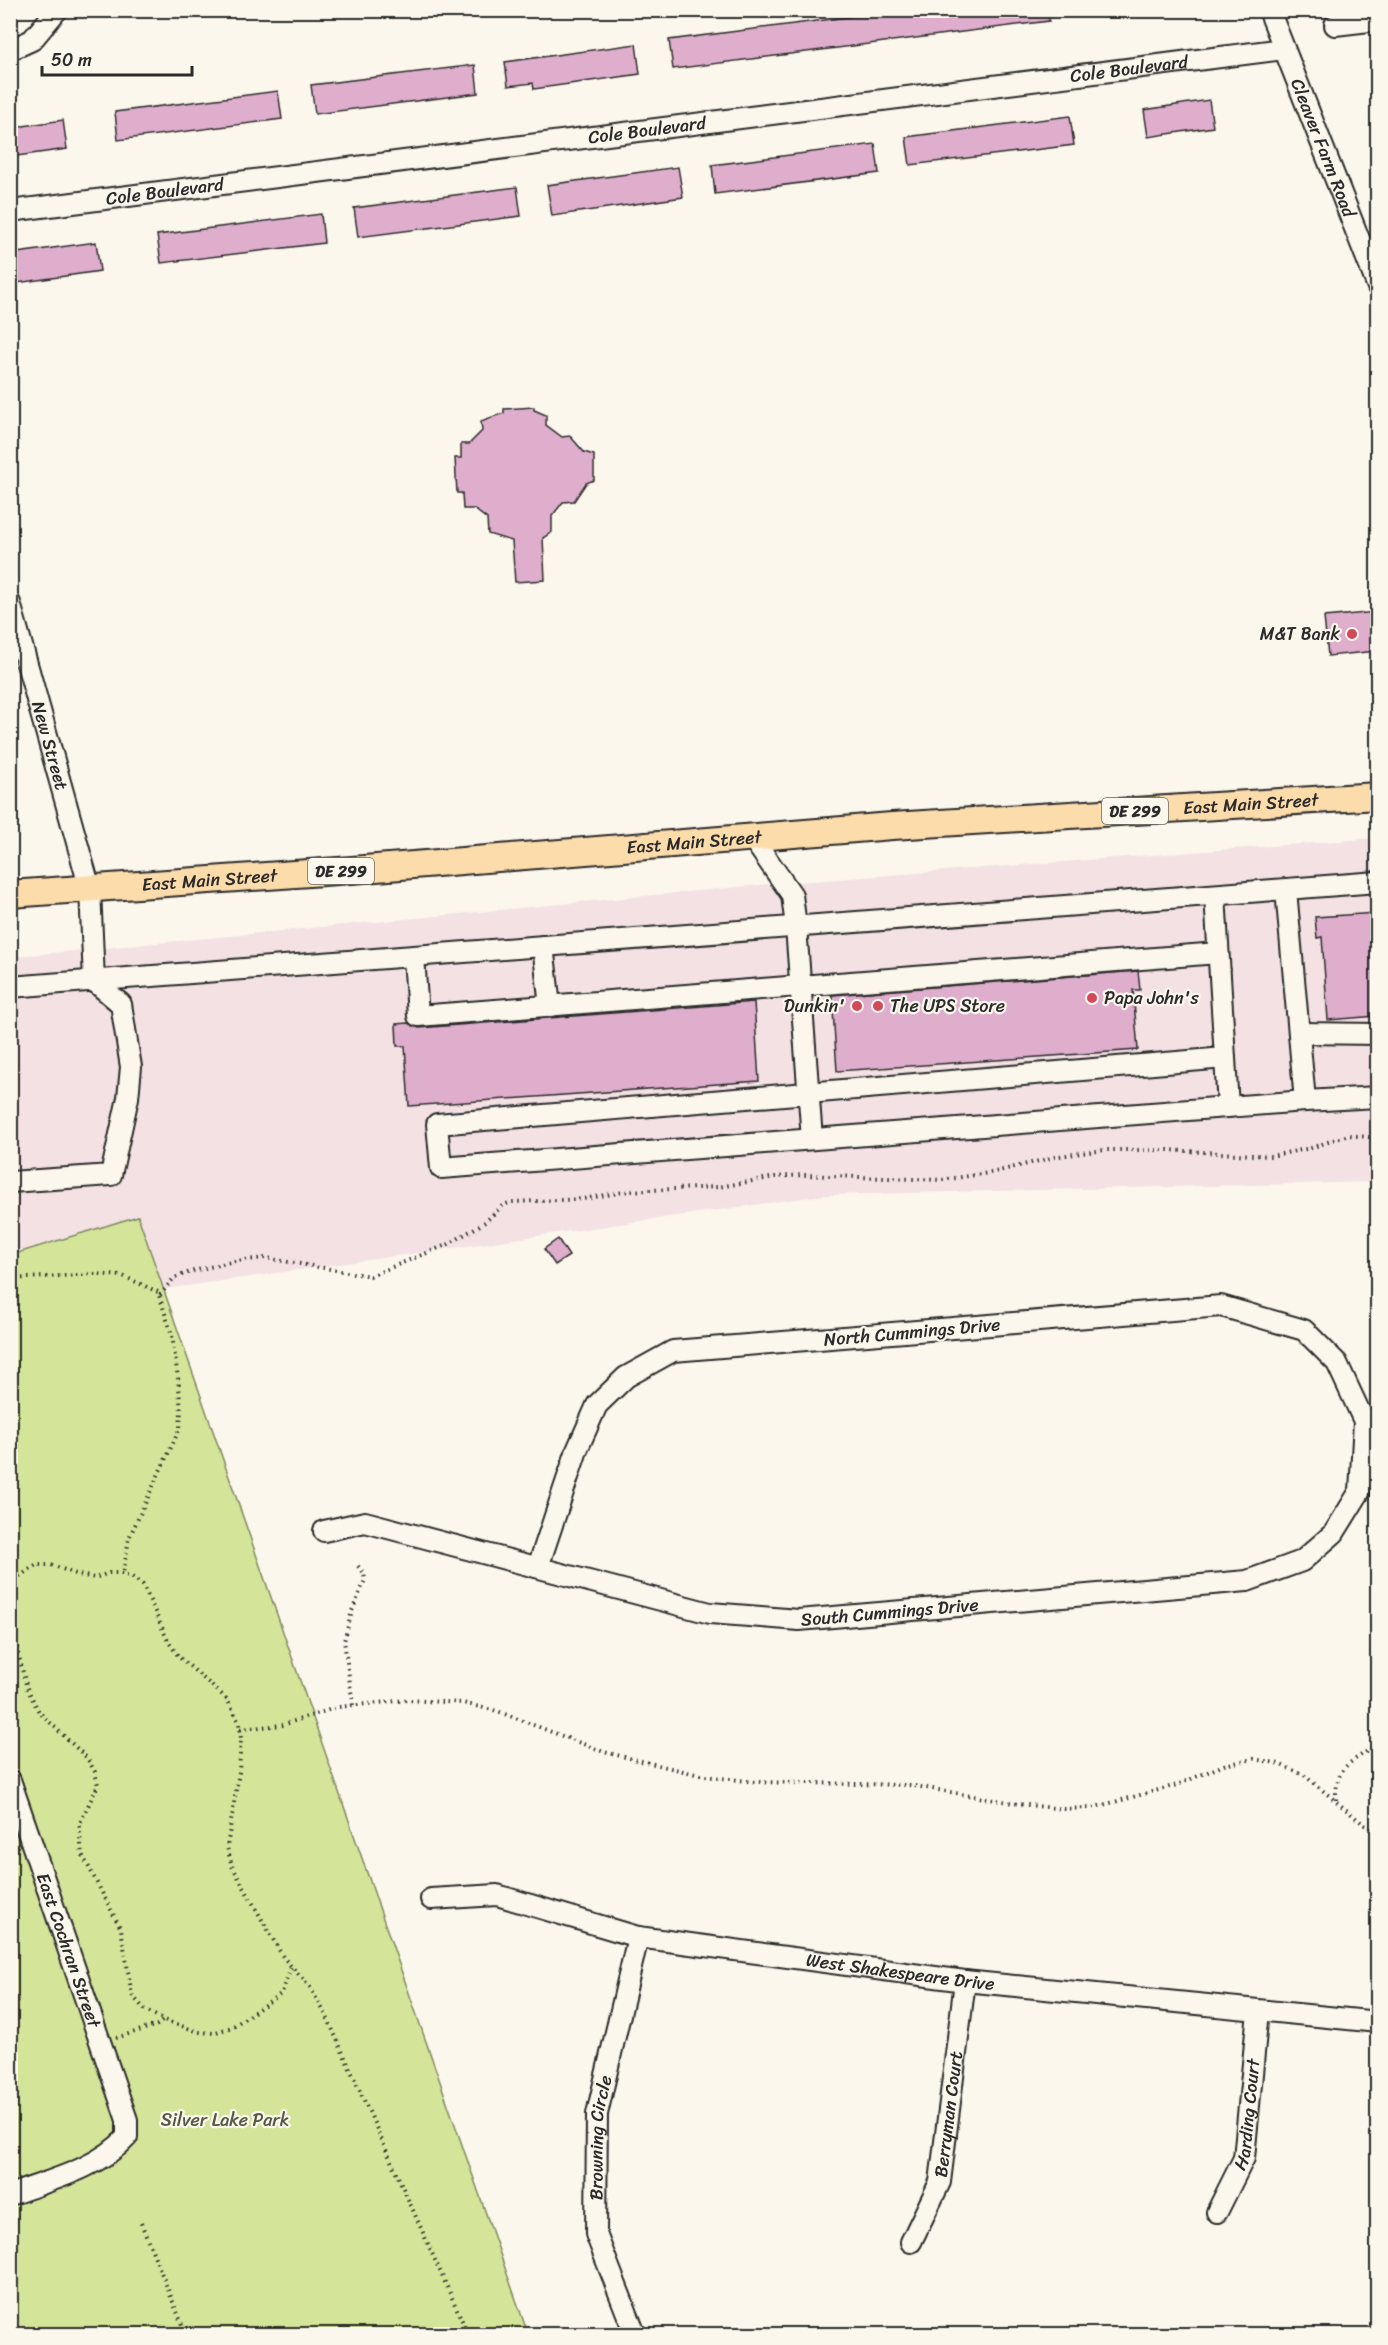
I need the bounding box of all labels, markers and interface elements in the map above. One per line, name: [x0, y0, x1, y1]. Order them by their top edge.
scale bar: [42, 39, 192, 77]
text: 50 m: [51, 44, 92, 76]
street label: Cole Boulevard: [1068, 45, 1191, 92]
street label: Cleaver Farm Road: [1281, 73, 1366, 223]
street label: Cole Boulevard: [586, 106, 709, 153]
street label: Cole Boulevard: [104, 168, 227, 215]
place label: M&T Bank: [1260, 618, 1340, 650]
marker: M&T Bank: [1345, 627, 1359, 641]
street label: New Street: [22, 697, 78, 794]
street label: East Main Street: [1182, 784, 1320, 824]
road number: DE 299: [1102, 798, 1168, 824]
street label: East Main Street: [625, 821, 764, 864]
road number: DE 299: [308, 858, 374, 884]
street label: East Main Street: [141, 859, 279, 901]
place label: Papa John's: [1104, 982, 1199, 1014]
place label: Dunkin': [784, 990, 845, 1022]
place label: The UPS Store: [890, 990, 1005, 1022]
marker: Papa John's: [1085, 991, 1099, 1005]
marker: Dunkin': [850, 999, 864, 1013]
marker: The UPS Store: [871, 999, 885, 1013]
street label: North Cummings Drive: [822, 1308, 1002, 1356]
street label: South Cummings Drive: [799, 1588, 980, 1636]
street label: East Cochran Street: [27, 1868, 110, 2033]
street label: West Shakespeare Drive: [804, 1944, 996, 2000]
street label: Berryman Court: [925, 2049, 972, 2179]
street label: Harding Court: [1224, 2057, 1269, 2176]
street label: Browning Circle: [580, 2072, 621, 2200]
park label: Silver Lake Park: [161, 2104, 289, 2136]

